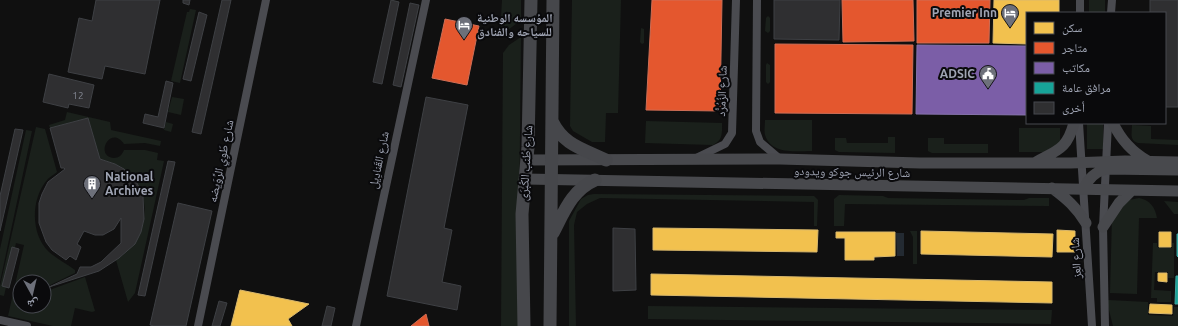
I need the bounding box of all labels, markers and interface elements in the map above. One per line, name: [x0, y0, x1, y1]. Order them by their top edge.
hotel icon: Premier Inn: [1000, 3, 1020, 28]
place label: Premier Inn: [932, 6, 997, 19]
place label: المؤسسه الوطنية للسياحه والفنادق: [477, 11, 553, 40]
legend: [1026, 12, 1166, 124]
hotel icon: المؤسسه الوطنية للسياحه والفنادق: [454, 15, 474, 40]
text: سكن: [1062, 21, 1083, 35]
text: متاجر: [1061, 41, 1087, 55]
text: مكاتب: [1062, 61, 1090, 75]
public building icon: ADSIC: [978, 64, 998, 89]
street label: شارع الزُمُرُّد: [714, 65, 731, 117]
place label: ADSIC: [940, 67, 975, 80]
text: مرافق عامة: [1062, 81, 1111, 95]
house number: 12: [72, 90, 84, 101]
text: أخرى: [1062, 101, 1085, 115]
street label: شارع طَوِي الرِّوَيضه: [205, 118, 240, 204]
street label: شارع طُنب الكُبرَى: [516, 124, 537, 202]
street label: شارع القَنادِيل: [366, 130, 393, 190]
street label: شارع الرئيس جوكو ويدودو: [794, 164, 911, 181]
place label: National Archives: [105, 170, 154, 197]
building icon: National Archives: [82, 174, 102, 199]
street label: شارع العِز: [1068, 237, 1085, 280]
north arrow: [12, 274, 52, 314]
text: ش: [26, 295, 40, 311]

